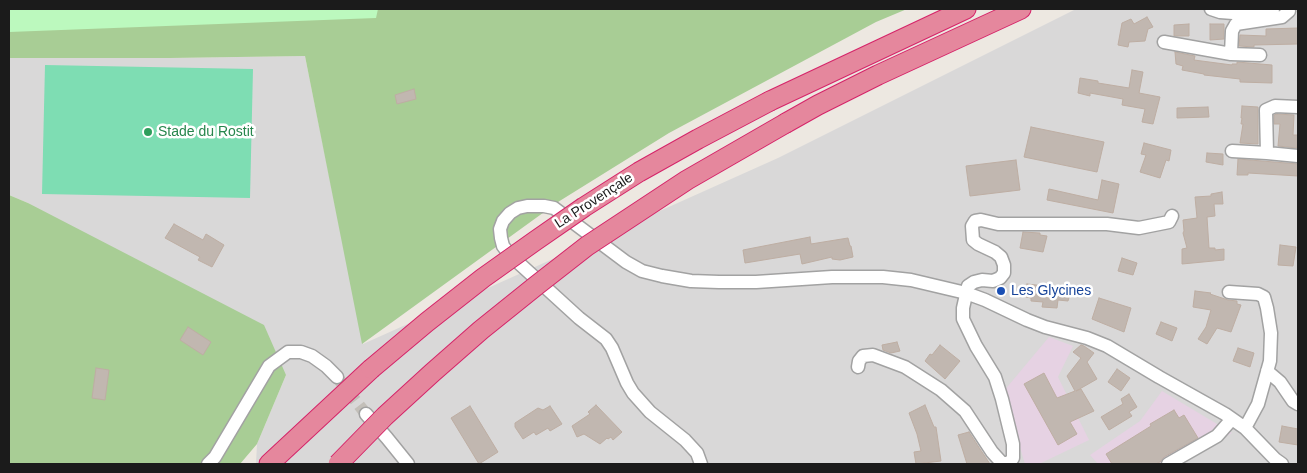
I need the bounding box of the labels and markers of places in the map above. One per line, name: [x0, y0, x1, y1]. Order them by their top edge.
place label: Stade du Rostit: [158, 124, 254, 140]
marker: Stade du Rostit: [142, 126, 154, 138]
place label: Les Glycines: [1011, 283, 1091, 299]
marker: Les Glycines: [995, 285, 1007, 297]

